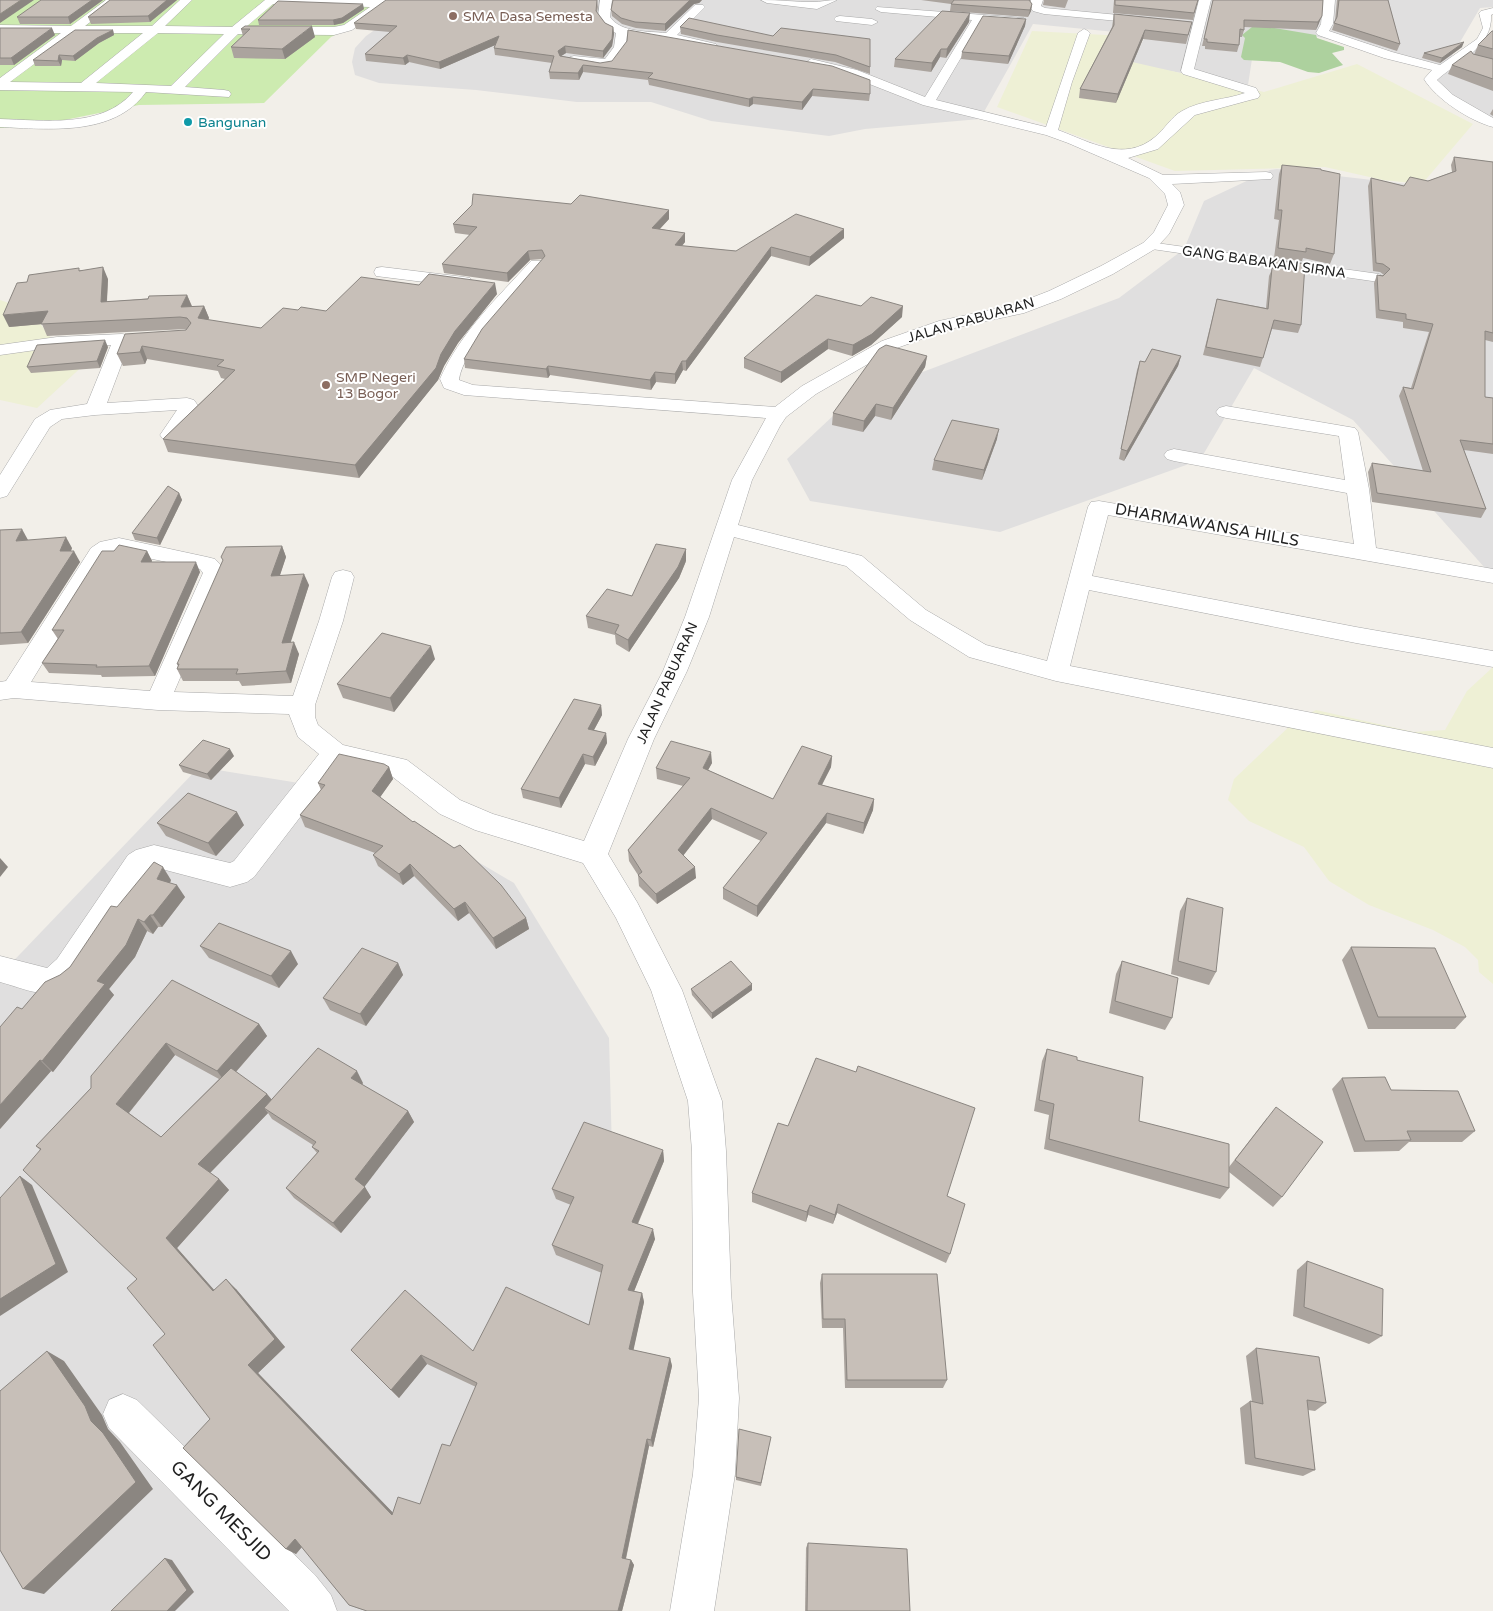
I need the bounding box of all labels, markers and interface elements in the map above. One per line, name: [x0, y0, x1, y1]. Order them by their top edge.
place label: SMA Dasa Semesta: [463, 8, 593, 25]
marker: SMA Dasa Semesta: [447, 10, 459, 22]
place label: Bangunan: [198, 114, 266, 131]
marker: Bangunan: [182, 116, 194, 128]
street label: GANG BABAKAN SIRNA: [1181, 242, 1347, 282]
street label: JALAN PABUARAN: [905, 294, 1037, 346]
place label: SMP Negeri 13 Bogor: [336, 369, 416, 402]
marker: SMP Negeri 13 Bogor: [320, 379, 332, 391]
street label: DHARMAWANSA HILLS: [1113, 499, 1301, 551]
street label: JALAN PABUARAN: [633, 619, 701, 747]
street label: GANG MESJID: [166, 1456, 276, 1566]

